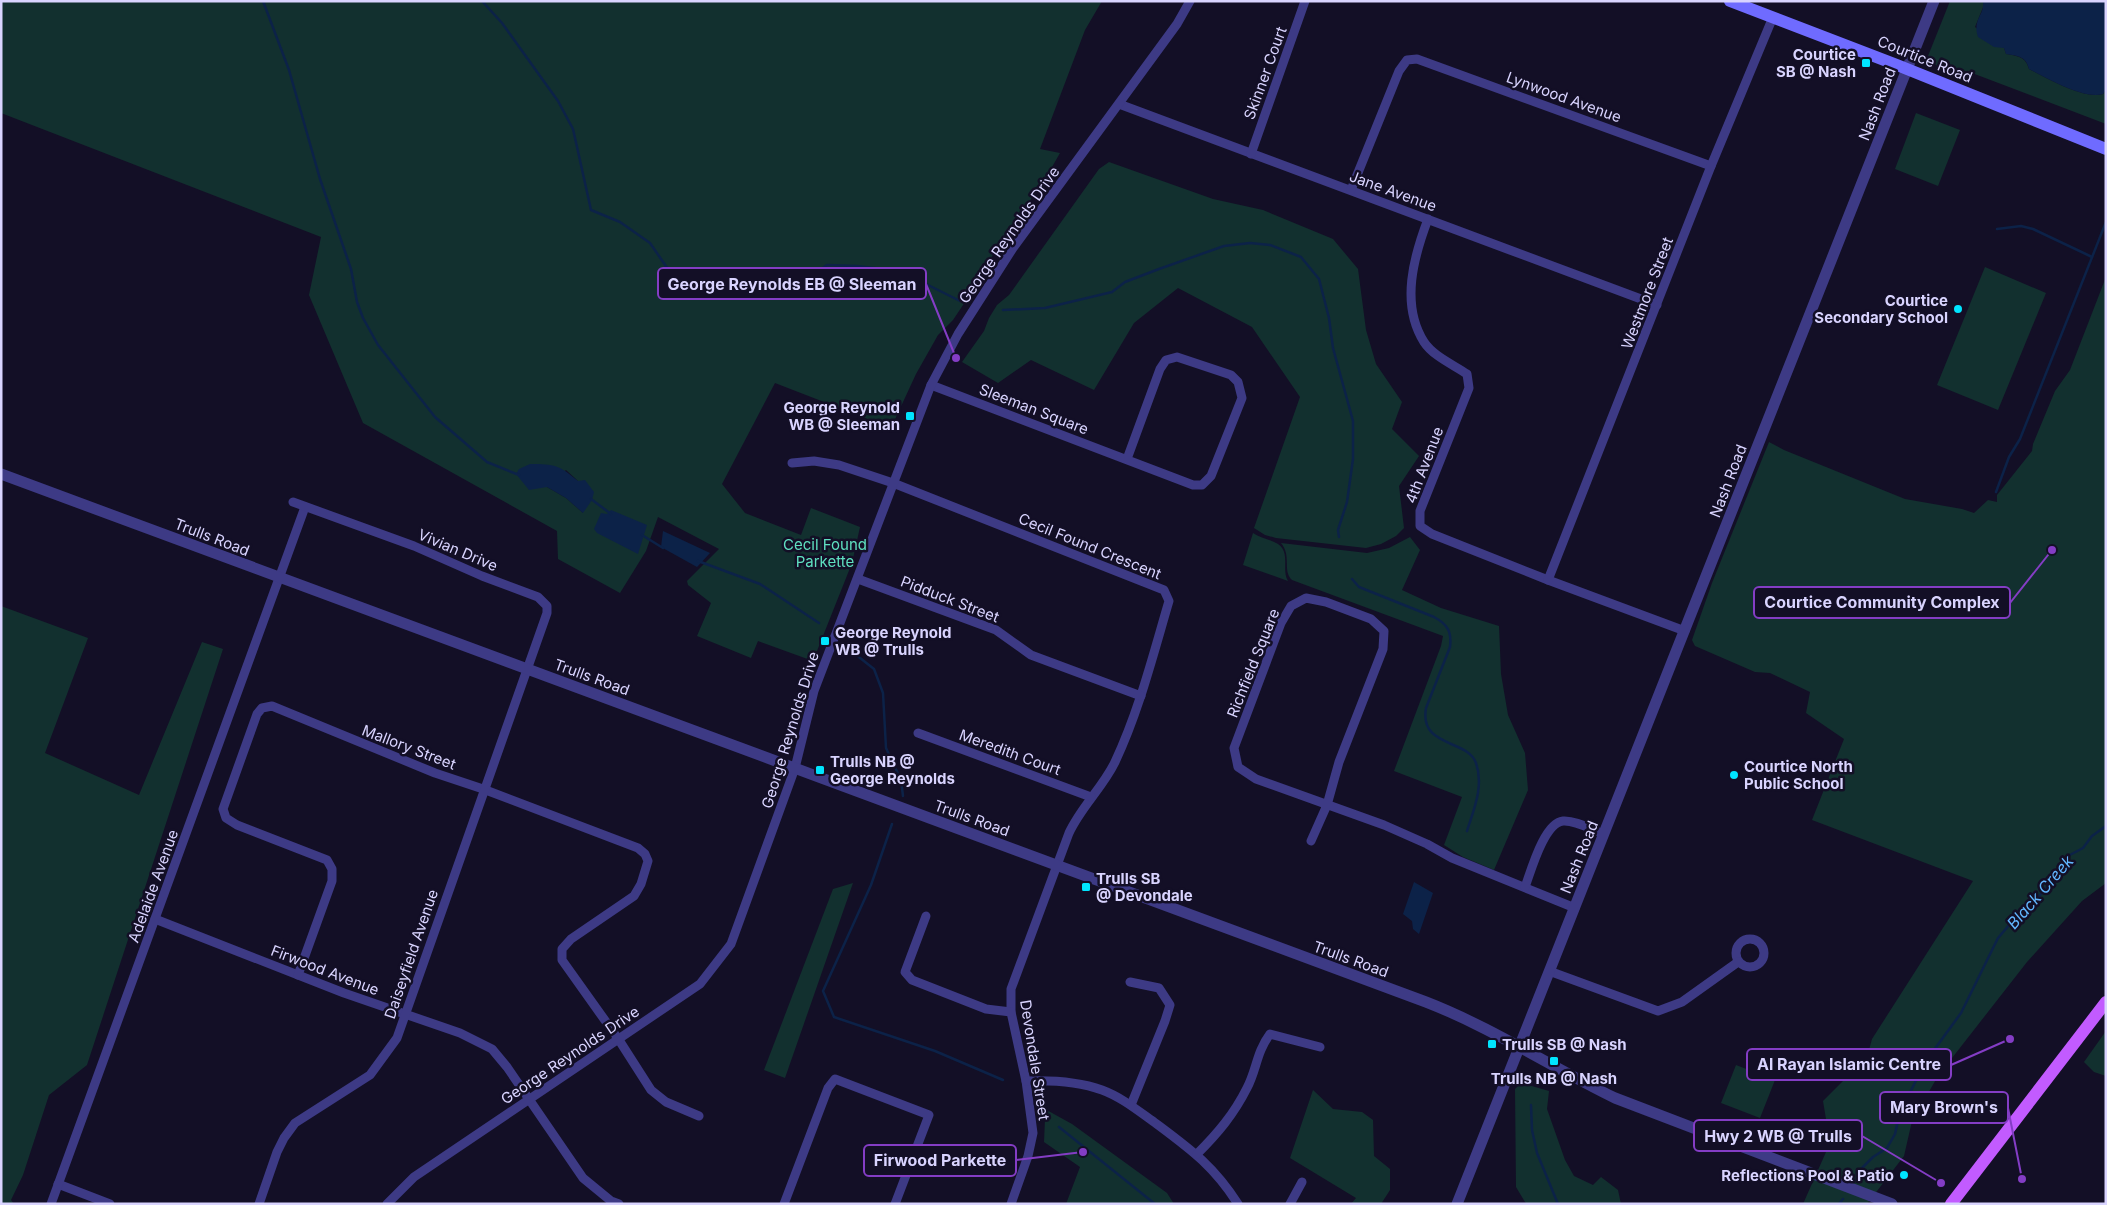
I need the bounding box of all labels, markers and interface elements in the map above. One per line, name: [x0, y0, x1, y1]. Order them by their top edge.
street label: Skinner Court: [1239, 24, 1291, 122]
street label: Courtice Road: [1875, 31, 1975, 87]
place label: Courtice SB @ Nash: [1776, 45, 1856, 81]
marker: Courtice SB @ Nash: [1860, 57, 1872, 69]
street label: Nash Road: [1854, 65, 1900, 143]
street label: Lynwood Avenue: [1504, 67, 1624, 127]
street label: George Reynolds Drive: [955, 163, 1063, 307]
street label: Jane Avenue: [1347, 166, 1439, 216]
street label: Westmore Street: [1617, 234, 1677, 352]
callout: George Reynolds EB @ Sleeman: [658, 268, 926, 299]
text: George Reynolds EB @ Sleeman: [668, 274, 916, 294]
place label: Courtice Secondary School: [1814, 291, 1948, 327]
marker: Courtice Secondary School: [1952, 303, 1964, 315]
street label: Sleeman Square: [977, 379, 1091, 439]
place label: George Reynold WB @ Sleeman: [783, 398, 900, 434]
marker: George Reynold WB @ Sleeman: [904, 410, 916, 422]
street label: 4th Avenue: [1401, 424, 1447, 506]
street label: Nash Road: [1705, 442, 1751, 520]
street label: Cecil Found Crescent: [1016, 509, 1164, 583]
street label: Trulls Road: [172, 514, 252, 560]
street label: Vivian Drive: [415, 525, 501, 575]
park label: Cecil Found Parkette: [783, 535, 867, 571]
street label: Pidduck Street: [898, 572, 1002, 626]
callout: Courtice Community Complex: [1754, 587, 2010, 618]
text: Courtice Community Complex: [1764, 592, 2000, 612]
street label: Richfield Square: [1222, 606, 1284, 720]
place label: George Reynold WB @ Trulls: [835, 623, 952, 659]
marker: George Reynold WB @ Trulls: [819, 635, 831, 647]
street label: George Reynolds Drive: [757, 649, 823, 811]
street label: Trulls Road: [552, 655, 632, 699]
street label: Mallory Street: [359, 720, 459, 774]
street label: Meredith Court: [957, 725, 1064, 779]
place label: Trulls NB @ George Reynolds: [830, 752, 955, 788]
place label: Courtice North Public School: [1744, 757, 1853, 793]
marker: Trulls NB @ George Reynolds: [814, 764, 826, 776]
marker: Courtice North Public School: [1728, 769, 1740, 781]
street label: Trulls Road: [932, 796, 1012, 840]
street label: Nash Road: [1556, 818, 1602, 896]
street label: Adelaide Avenue: [124, 827, 182, 945]
water label: Black Creek: [2003, 851, 2078, 933]
place label: Trulls SB @ Devondale: [1096, 869, 1193, 905]
marker: Trulls SB @ Devondale: [1080, 881, 1092, 893]
street label: Daiseyfield Avenue: [380, 887, 442, 1021]
street label: Trulls Road: [1311, 937, 1391, 981]
street label: Firwood Avenue: [268, 941, 382, 999]
street label: Devondale Street: [1016, 998, 1054, 1122]
street label: George Reynolds Drive: [497, 1002, 643, 1108]
place label: Trulls SB @ Nash: [1502, 1035, 1627, 1054]
marker: Trulls SB @ Nash: [1486, 1038, 1498, 1050]
callout: Al Rayan Islamic Centre: [1747, 1049, 1951, 1080]
text: Al Rayan Islamic Centre: [1757, 1054, 1941, 1074]
marker: Trulls NB @ Nash: [1548, 1055, 1560, 1067]
place label: Trulls NB @ Nash: [1491, 1069, 1617, 1088]
callout: Mary Brown's: [1880, 1092, 2008, 1123]
text: Mary Brown's: [1890, 1097, 1998, 1117]
callout: Hwy 2 WB @ Trulls: [1694, 1120, 1862, 1151]
text: Hwy 2 WB @ Trulls: [1704, 1126, 1852, 1146]
callout: Firwood Parkette: [864, 1145, 1016, 1176]
text: Firwood Parkette: [874, 1150, 1006, 1170]
place label: Reflections Pool & Patio: [1721, 1166, 1894, 1185]
marker: Reflections Pool & Patio: [1898, 1169, 1910, 1181]

